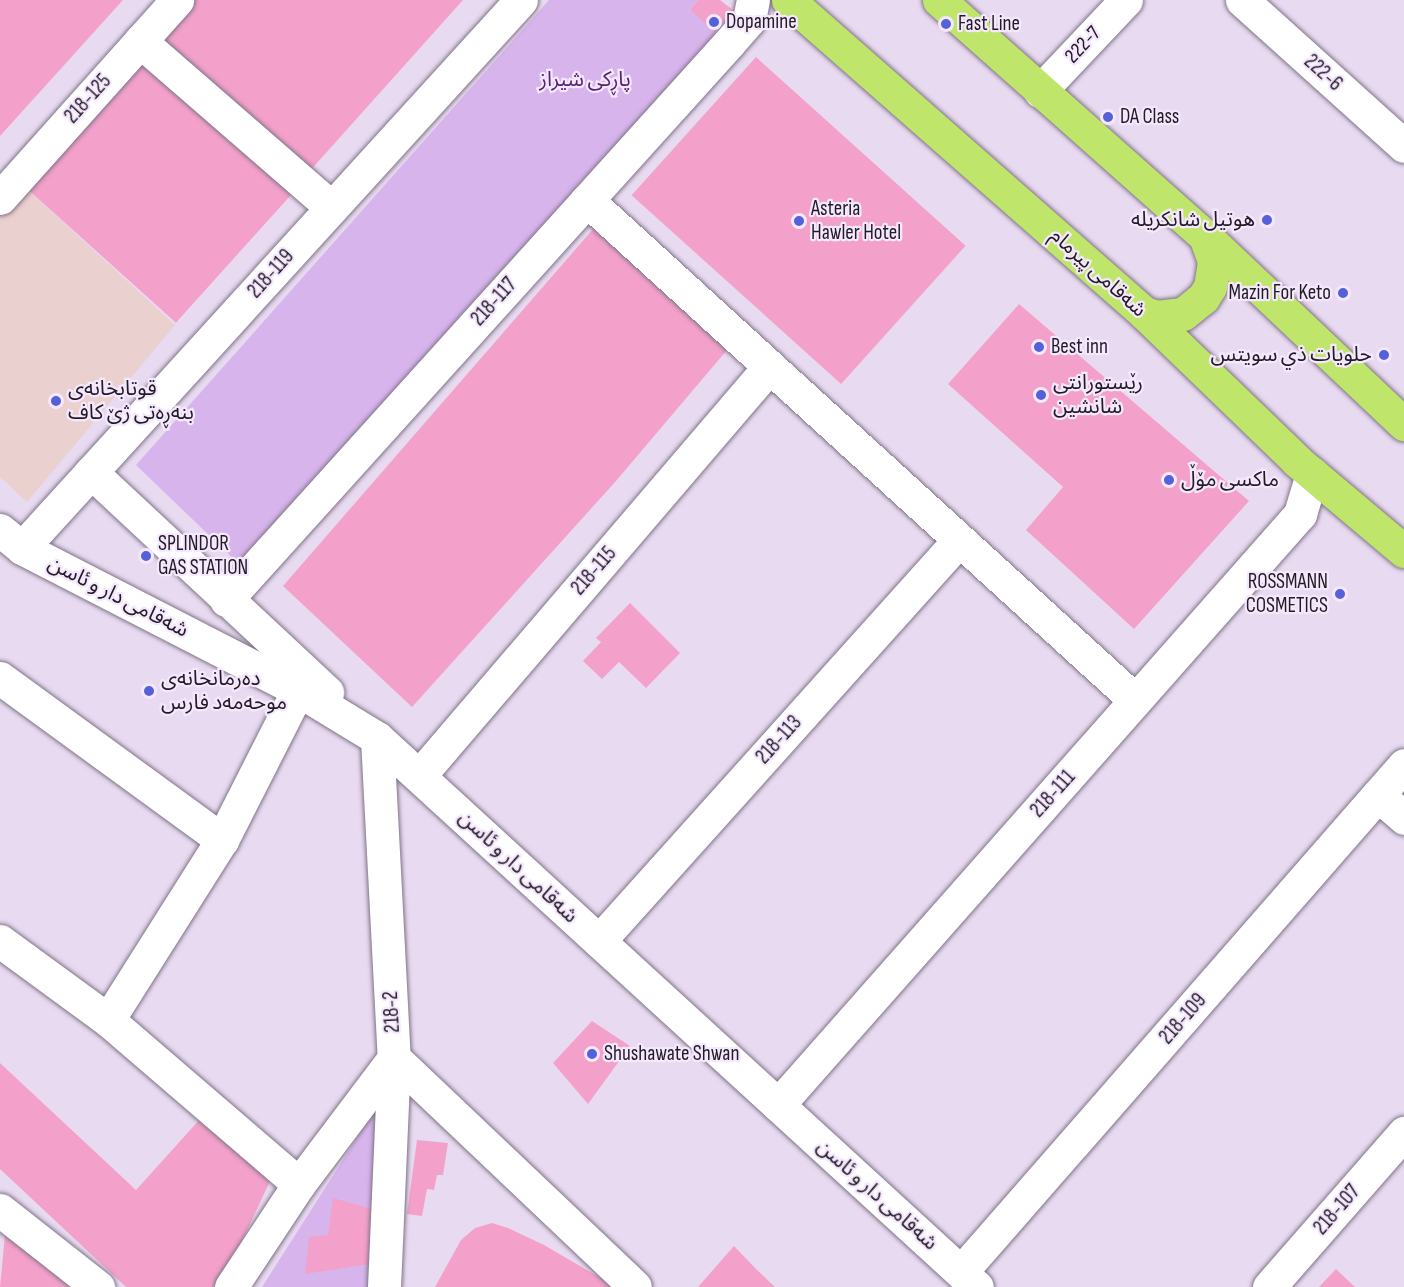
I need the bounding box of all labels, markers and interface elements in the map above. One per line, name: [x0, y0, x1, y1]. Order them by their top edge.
place label: Dopamine: [726, 9, 797, 35]
place label: Fast Line: [958, 11, 1020, 37]
marker: Dopamine: [707, 15, 721, 29]
marker: Fast Line: [939, 17, 953, 31]
street label: 222-7: [1060, 21, 1106, 69]
street label: 222-6: [1299, 49, 1347, 97]
park label: پاڕکی شیراز: [539, 67, 631, 93]
street label: 218-125: [59, 69, 117, 129]
place label: DA Class: [1120, 104, 1179, 130]
marker: DA Class: [1101, 110, 1115, 124]
place label: Asteria Hawler Hotel: [811, 196, 901, 246]
place label: هوتيل شانكريله: [1131, 207, 1255, 233]
marker: هوتيل شانكريله: [1260, 213, 1274, 227]
marker: Asteria Hawler Hotel: [792, 214, 806, 228]
street label: شەقامی پیرمام: [1045, 223, 1151, 323]
street label: 218-119: [243, 244, 299, 304]
street label: 218-117: [466, 273, 522, 331]
place label: Mazin For Keto: [1228, 280, 1331, 306]
marker: Mazin For Keto: [1336, 286, 1350, 300]
place label: Best inn: [1051, 334, 1108, 360]
marker: Best inn: [1032, 340, 1046, 354]
place label: حلويات ذي سويتس: [1210, 342, 1372, 368]
marker: حلويات ذي سويتس: [1377, 348, 1391, 362]
place label: رێستورانتی شانشین: [1053, 370, 1143, 420]
place label: قوتابخانەی بنەڕەتی ژێ کاف: [68, 376, 194, 426]
marker: رێستورانتی شانشین: [1034, 388, 1048, 402]
marker: قوتابخانەی بنەڕەتی ژێ کاف: [49, 394, 63, 408]
place label: ماكسی مۆڵ: [1181, 467, 1279, 493]
marker: ماكسی مۆڵ: [1162, 473, 1176, 487]
place label: SPLINDOR GAS STATION: [158, 531, 248, 581]
street label: 218-115: [566, 542, 622, 600]
marker: SPLINDOR GAS STATION: [139, 549, 153, 563]
street label: شەقامی دار و ئاسن: [44, 551, 192, 643]
place label: ROSSMANN COSMETICS: [1246, 569, 1328, 619]
marker: ROSSMANN COSMETICS: [1333, 587, 1347, 601]
place label: دەرمانخانەی موحەمەد فارس: [161, 666, 287, 716]
marker: دەرمانخانەی موحەمەد فارس: [142, 684, 156, 698]
street label: 218-113: [751, 711, 807, 769]
street label: 218-111: [1025, 765, 1081, 823]
street label: شەقامی دار و ئاسن: [453, 805, 583, 929]
street label: 218-109: [1154, 988, 1212, 1050]
street label: 218-2: [378, 991, 406, 1033]
place label: Shushawate Shwan: [604, 1041, 739, 1067]
marker: Shushawate Shwan: [585, 1047, 599, 1061]
street label: شەقامی دار و ئاسن: [811, 1134, 943, 1256]
street label: 218-107: [1308, 1180, 1366, 1240]

